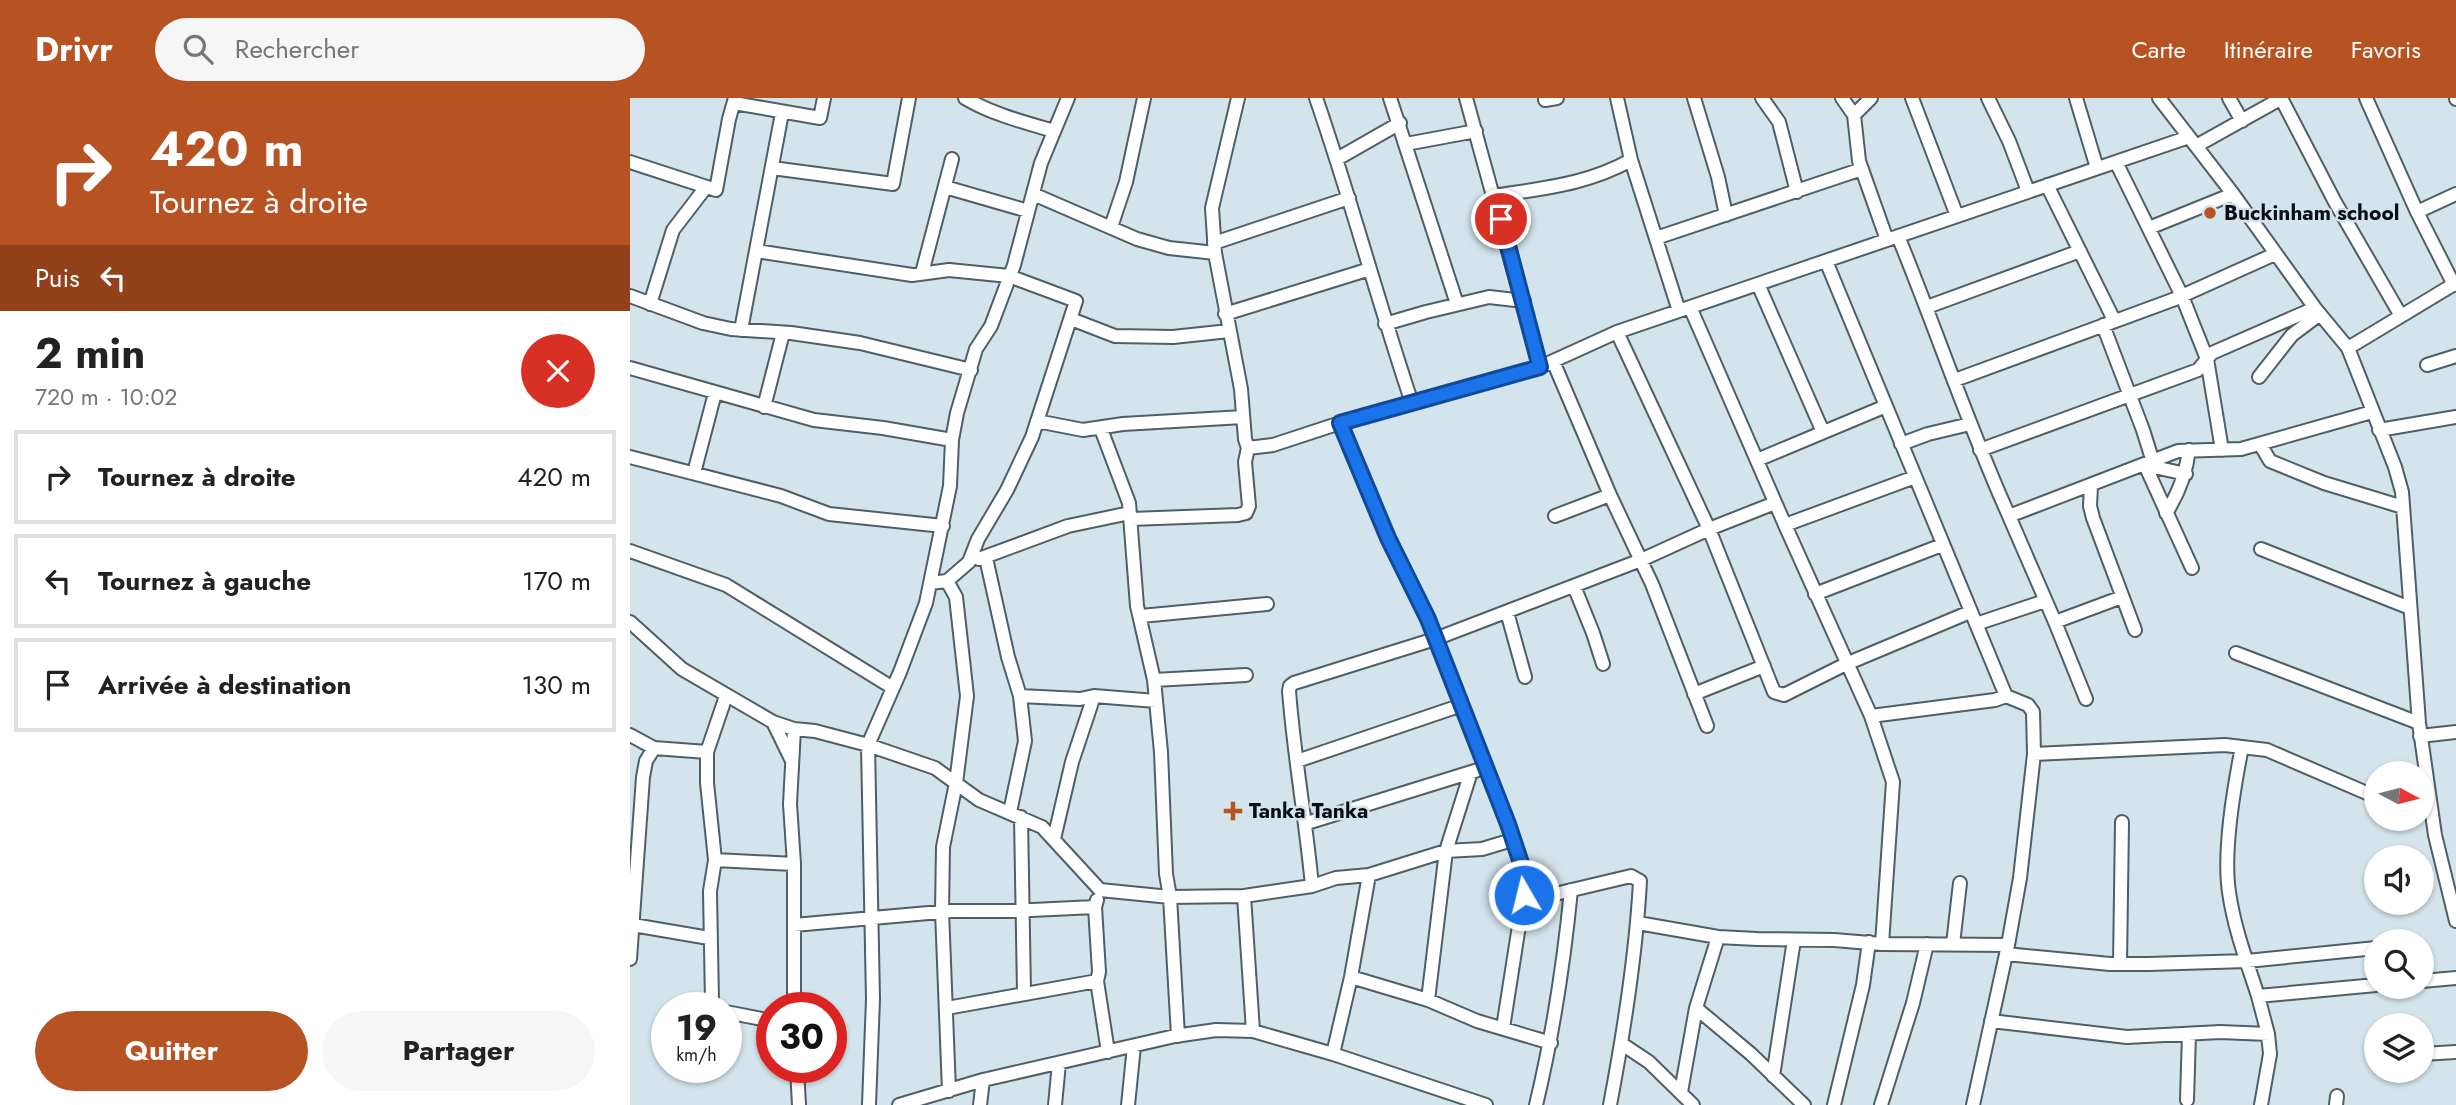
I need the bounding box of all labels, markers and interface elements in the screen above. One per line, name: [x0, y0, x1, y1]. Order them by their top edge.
search box: [155, 18, 645, 81]
text: Drivr: [35, 26, 113, 73]
icon: search: [179, 30, 217, 68]
text: Rechercher: [235, 30, 359, 68]
text: Carte: [2131, 32, 2186, 67]
text: Itinéraire: [2224, 32, 2313, 67]
text: Favoris: [2351, 32, 2421, 67]
text: 420 m: [150, 114, 304, 184]
icon: right: [35, 126, 126, 217]
text: Tournez à droite: [150, 179, 368, 225]
pin: [1471, 189, 1531, 249]
place label: Buckinham school: [2224, 198, 2400, 228]
icon: arrive: [1482, 200, 1520, 238]
marker: Buckinham school: [2202, 205, 2218, 221]
text: Puis: [35, 259, 80, 297]
icon: left: [94, 259, 132, 297]
text: 2 min: [35, 323, 145, 384]
button: close: [521, 334, 595, 408]
text: 720 m · 10:02: [35, 380, 177, 414]
icon: right: [39, 458, 77, 496]
text: Tournez à droite: [98, 458, 296, 496]
text: 420 m: [517, 458, 591, 496]
icon: left: [39, 562, 77, 600]
text: Tournez à gauche: [98, 562, 311, 600]
text: 170 m: [522, 562, 591, 600]
icon: arrive: [39, 666, 77, 704]
text: Arrivée à destination: [98, 666, 351, 704]
text: 130 m: [521, 666, 591, 704]
north arrow: [2364, 761, 2434, 831]
map controls: [2364, 761, 2434, 1083]
place label: Tanka Tanka: [1249, 796, 1368, 826]
marker: Tanka Tanka: [1223, 801, 1243, 821]
button: sound: [2364, 845, 2434, 915]
position arrow: [1487, 858, 1561, 932]
button: search: [2364, 929, 2434, 999]
speed limit sign: 30: [756, 992, 847, 1083]
text: 19: [676, 1003, 717, 1053]
button: Quitter: [35, 1011, 308, 1091]
button: Partager: [322, 1011, 595, 1091]
button: layers: [2364, 1013, 2434, 1083]
text: km/h: [676, 1042, 717, 1068]

